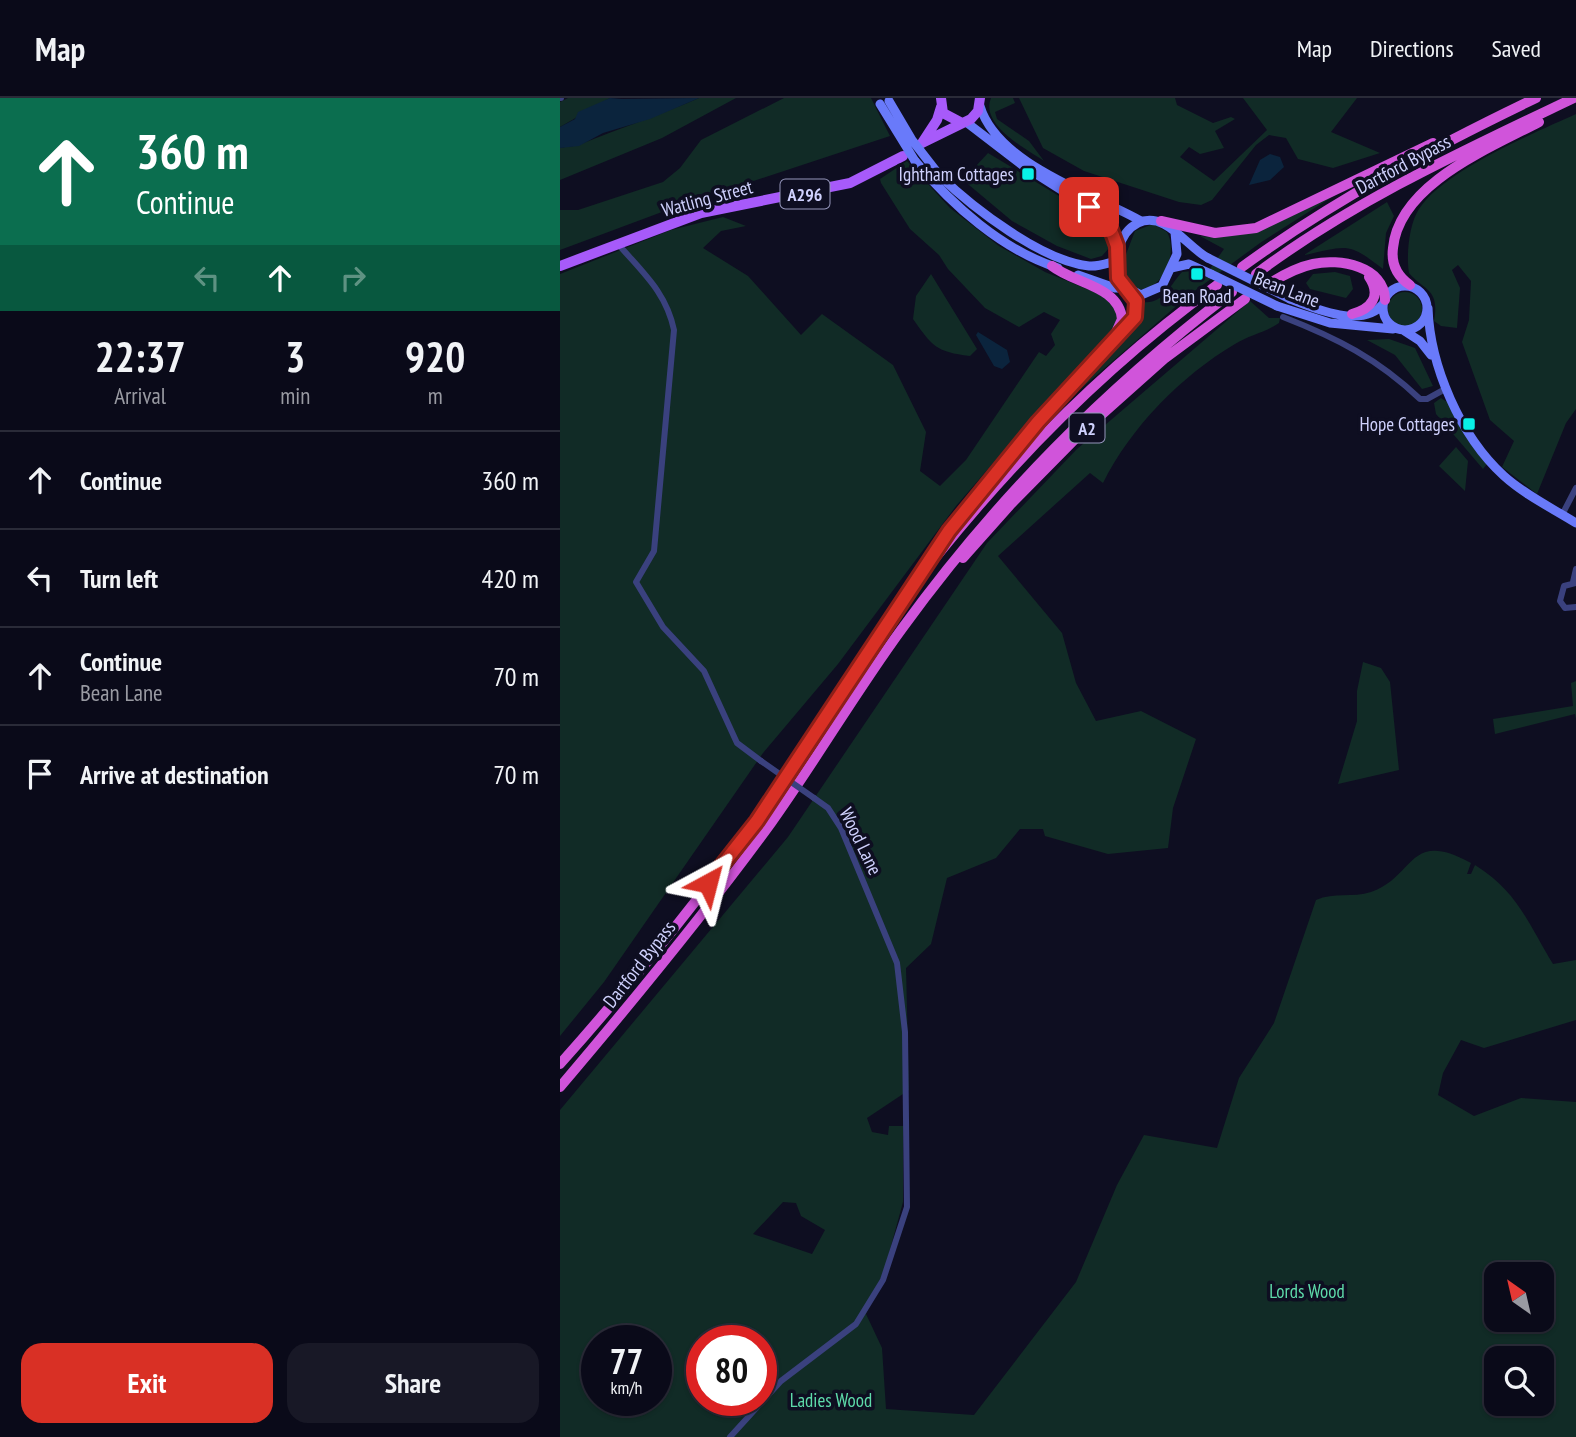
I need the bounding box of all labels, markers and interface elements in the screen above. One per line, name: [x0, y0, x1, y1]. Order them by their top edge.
text: Map: [35, 27, 85, 70]
text: Map: [1297, 33, 1332, 64]
text: Directions: [1370, 33, 1454, 64]
text: Saved: [1492, 33, 1541, 64]
text: 360 m: [136, 119, 249, 183]
icon: ahead: [21, 126, 112, 217]
street label: Dartford Bypass: [1352, 129, 1454, 199]
place label: Ightham Cottages: [899, 162, 1014, 186]
marker: Ightham Cottages: [1020, 166, 1036, 182]
street label: Watling Street: [659, 174, 756, 222]
pin: [1059, 177, 1119, 237]
road number: A296: [780, 180, 830, 208]
text: Continue: [136, 181, 235, 223]
icon: arrive: [1070, 188, 1108, 226]
icon: left: [188, 259, 226, 297]
icon: ahead: [261, 259, 299, 297]
icon: right: [334, 259, 372, 297]
marker: Bean Road: [1189, 266, 1205, 282]
street label: Bean Lane: [1251, 266, 1323, 312]
place label: Bean Road: [1162, 284, 1232, 308]
text: 22:37: [95, 329, 186, 384]
text: 3: [285, 329, 305, 384]
text: 920: [405, 329, 465, 384]
text: Arrival: [114, 381, 166, 410]
text: min: [280, 381, 310, 410]
text: m: [428, 381, 443, 410]
place label: Hope Cottages: [1360, 412, 1455, 436]
road number: A2: [1070, 414, 1104, 442]
marker: Hope Cottages: [1461, 416, 1477, 432]
icon: ahead: [21, 461, 59, 499]
text: Continue: [80, 464, 162, 497]
text: 360 m: [481, 464, 539, 497]
icon: left: [21, 559, 59, 597]
text: Turn left: [80, 562, 158, 595]
text: 420 m: [481, 562, 539, 595]
text: Continue: [80, 645, 162, 678]
icon: ahead: [21, 657, 59, 695]
text: 70 m: [493, 660, 539, 693]
text: Bean Lane: [80, 678, 163, 707]
icon: arrive: [21, 755, 59, 793]
text: Arrive at destination: [80, 758, 269, 791]
text: 70 m: [493, 758, 539, 791]
street label: Wood Lane: [834, 803, 888, 879]
position arrow: [671, 846, 745, 920]
street label: Dartford Bypass: [598, 916, 680, 1012]
north arrow: [1484, 1262, 1554, 1332]
map controls: [1484, 1262, 1554, 1416]
park label: Lords Wood: [1269, 1279, 1345, 1303]
speed limit sign: 80: [686, 1325, 777, 1416]
text: 77: [610, 1338, 643, 1384]
button: Exit: [21, 1343, 273, 1423]
button: Share: [287, 1343, 539, 1423]
button: search: [1484, 1346, 1554, 1416]
text: km/h: [611, 1376, 642, 1399]
park label: Ladies Wood: [790, 1388, 872, 1412]

